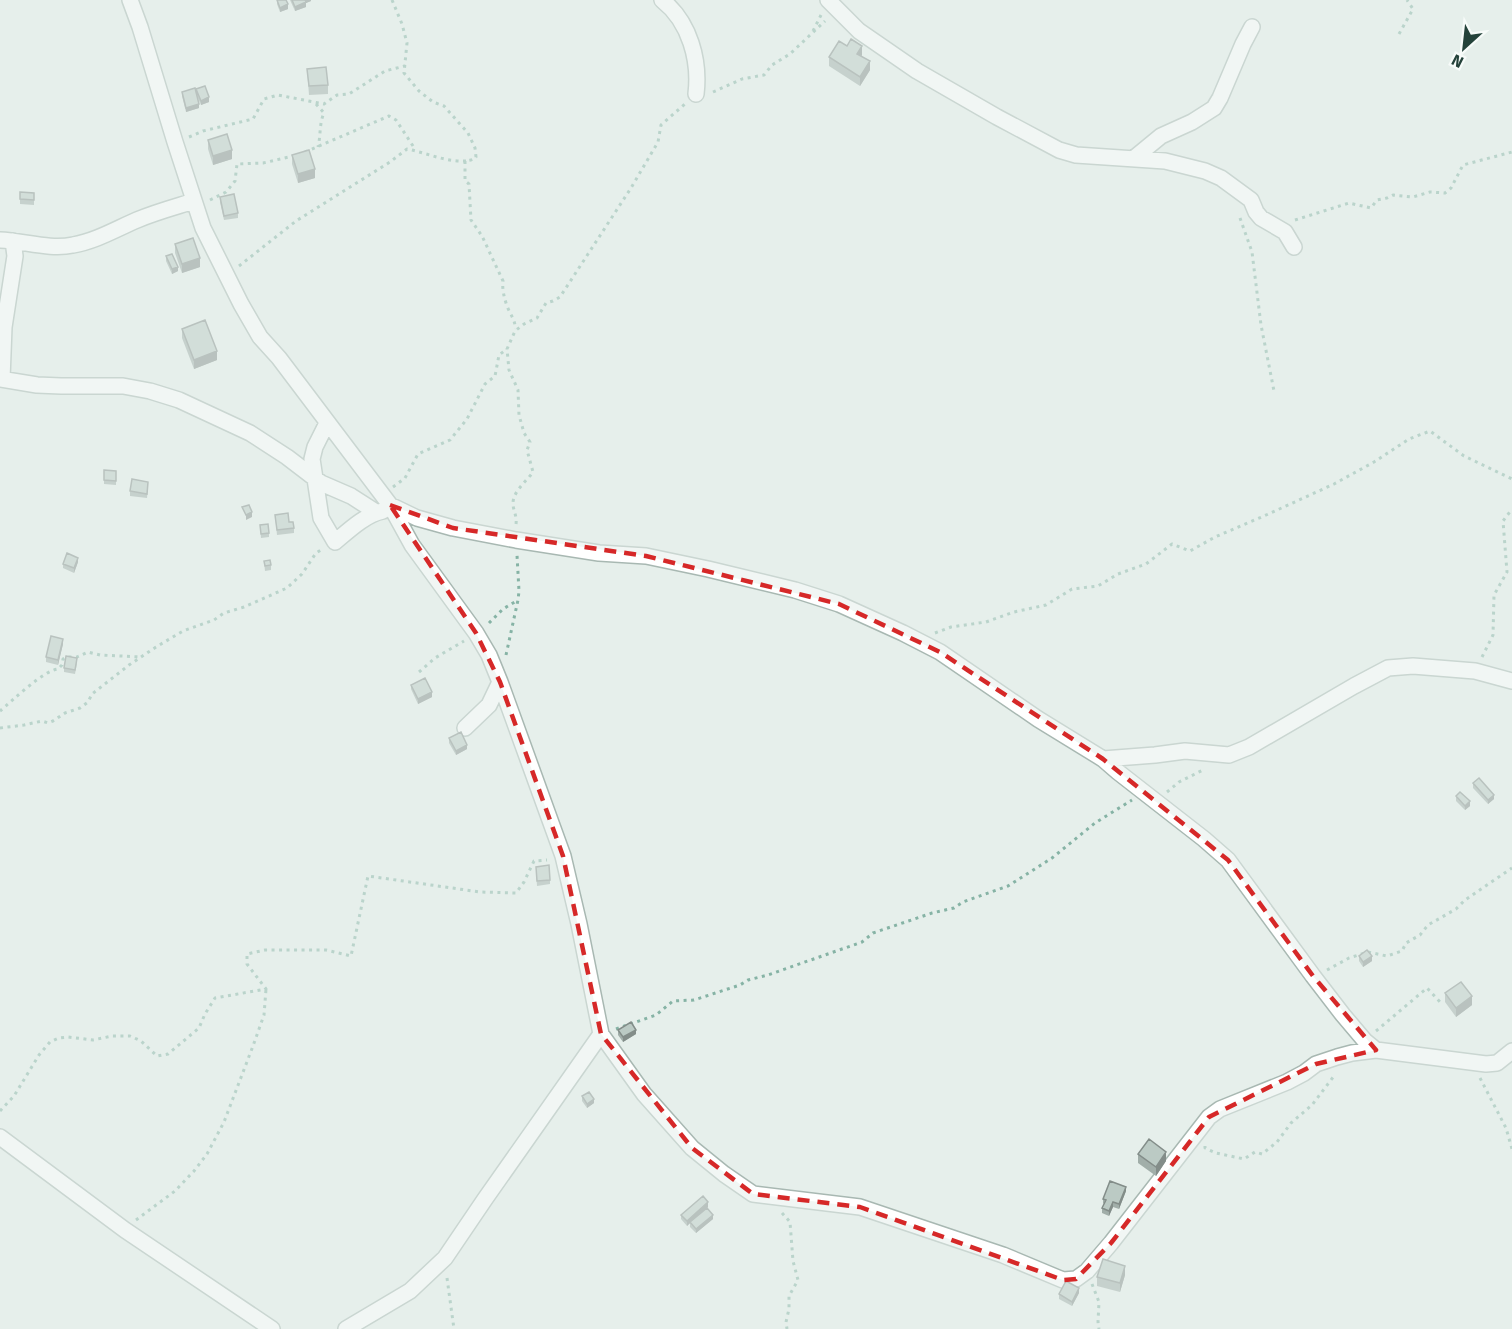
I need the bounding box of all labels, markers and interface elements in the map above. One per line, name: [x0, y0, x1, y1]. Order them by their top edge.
north arrow: [1434, 18, 1494, 78]
text: N: [1448, 50, 1466, 72]

